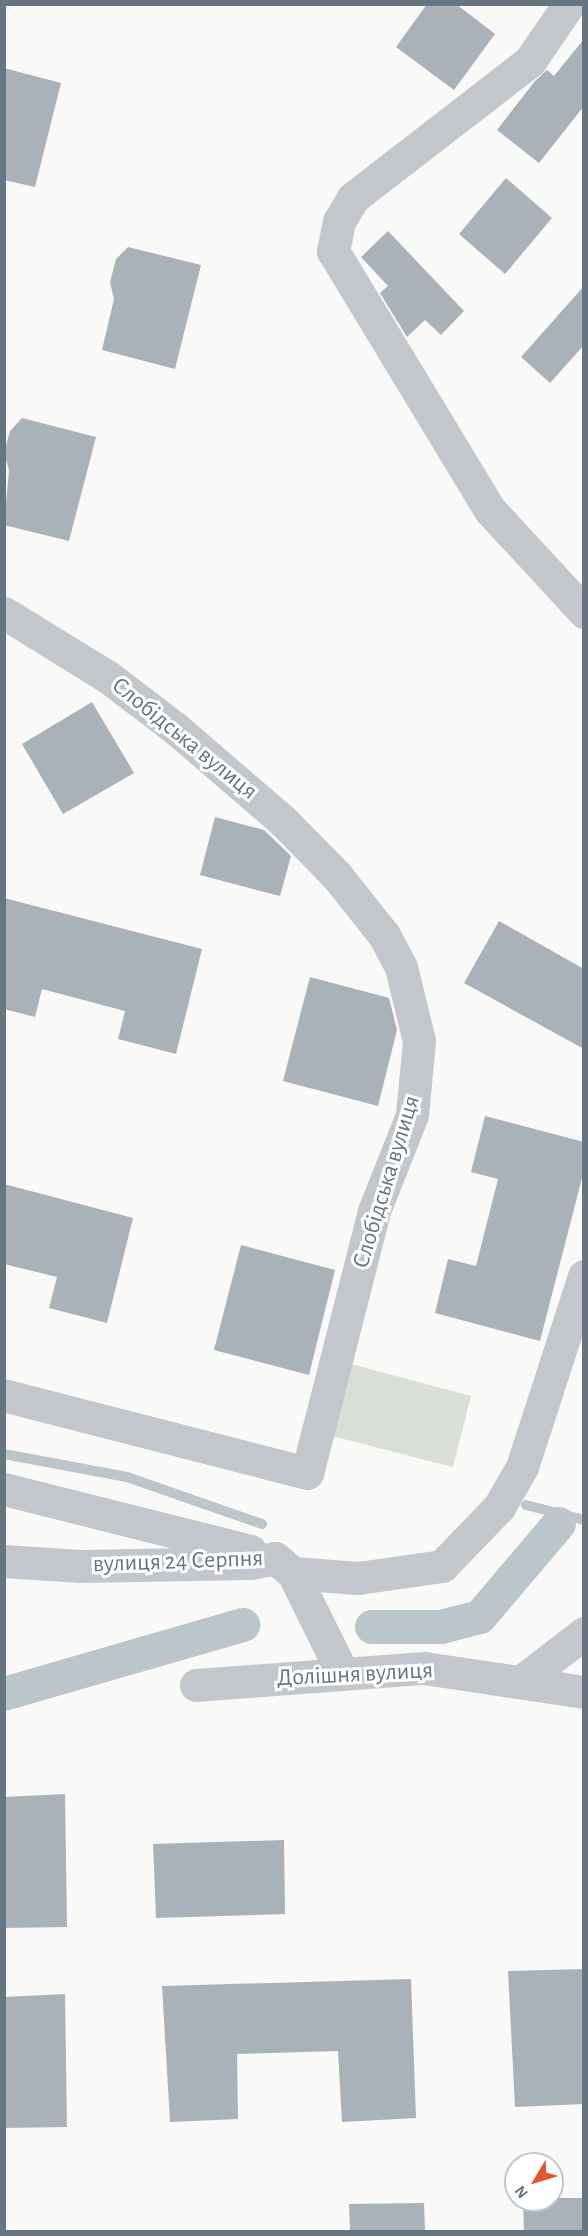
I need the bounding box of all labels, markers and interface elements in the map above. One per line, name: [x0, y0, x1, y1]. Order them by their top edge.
street label: Слобідська вулиця: [105, 671, 263, 807]
street label: Слобідська вулиця: [347, 1092, 427, 1272]
street label: вулиця 24 Серпня: [92, 1545, 264, 1579]
street label: Долішня вулиця: [276, 1657, 434, 1693]
north arrow: [504, 2152, 564, 2212]
text: N: [512, 2183, 531, 2201]

